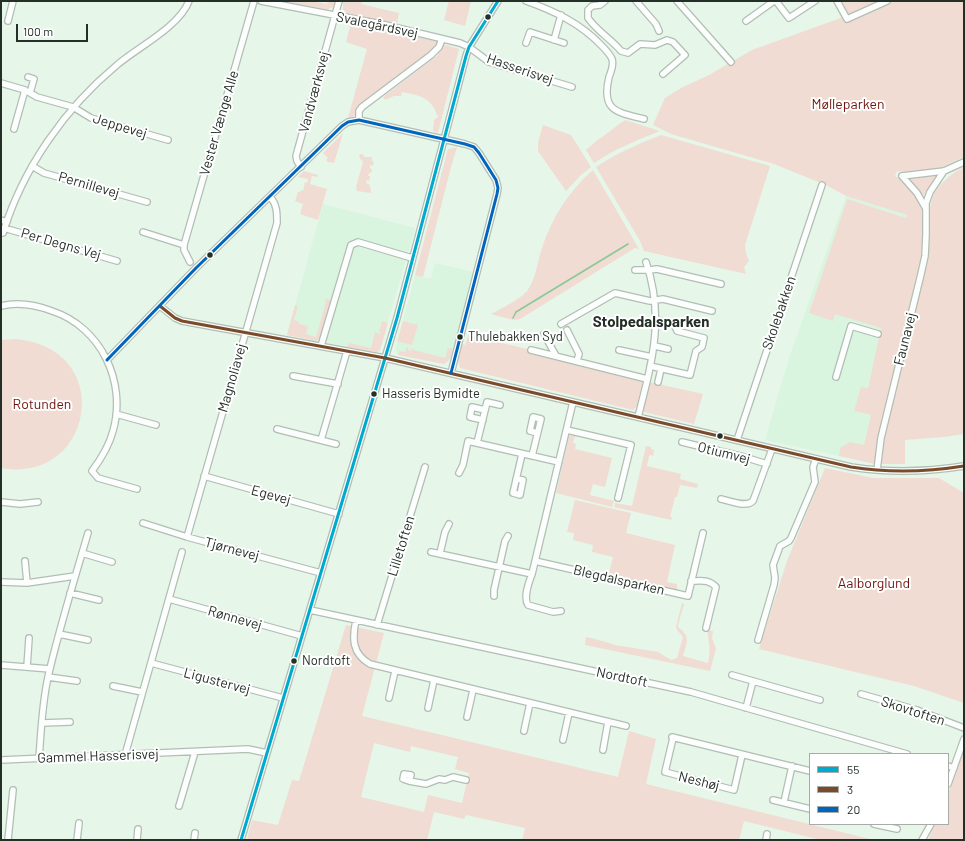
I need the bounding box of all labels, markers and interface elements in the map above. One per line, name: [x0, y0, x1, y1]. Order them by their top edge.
street label: Svalegårdsvej: [334, 8, 420, 42]
unlabelled marker: [483, 12, 493, 22]
scale bar: [18, 16, 90, 42]
text: 100 m: [23, 24, 53, 38]
street label: Vandværksvej: [295, 49, 333, 135]
street label: Hasserisvej: [485, 50, 555, 88]
street label: Vester Vænge Alle: [196, 68, 242, 178]
park label: Mølleparken: [811, 96, 885, 112]
street label: Jeppevej: [91, 110, 149, 142]
street label: Pernillevej: [57, 168, 121, 202]
street label: Per Degns Vej: [19, 225, 103, 263]
unlabelled marker: [205, 250, 215, 260]
street label: Skolebakken: [759, 274, 799, 352]
street label: Faunavej: [890, 311, 920, 367]
district label: Stolpedalsparken: [593, 313, 709, 331]
place label: Thulebakken Syd: [468, 329, 563, 345]
marker: Thulebakken Syd: [455, 332, 465, 342]
street label: Magnoliavej: [214, 342, 250, 414]
place label: Hasseris Bymidte: [382, 386, 480, 402]
marker: Hasseris Bymidte: [369, 389, 379, 399]
park label: Rotunden: [13, 396, 71, 412]
unlabelled marker: [715, 431, 725, 441]
street label: Otiumvej: [696, 438, 752, 468]
street label: Egevej: [249, 482, 293, 508]
street label: Lilletoften: [384, 514, 418, 578]
street label: Tjørnevej: [203, 534, 261, 564]
street label: Blegdalsparken: [572, 561, 666, 599]
park label: Aalborglund: [838, 575, 910, 591]
street label: Rønnevej: [206, 602, 264, 634]
place label: Nordtoft: [302, 653, 351, 669]
marker: Nordtoft: [289, 656, 299, 666]
street label: Nordtoft: [595, 663, 649, 691]
street label: Ligustervej: [182, 664, 252, 698]
street label: Skovtoften: [879, 693, 947, 729]
street label: Gammel Hasserisvej: [37, 745, 159, 767]
legend: [809, 753, 949, 825]
text: 55: [847, 762, 859, 776]
street label: Neshøj: [677, 768, 721, 794]
text: 3: [847, 782, 853, 796]
text: 20: [847, 802, 860, 816]

